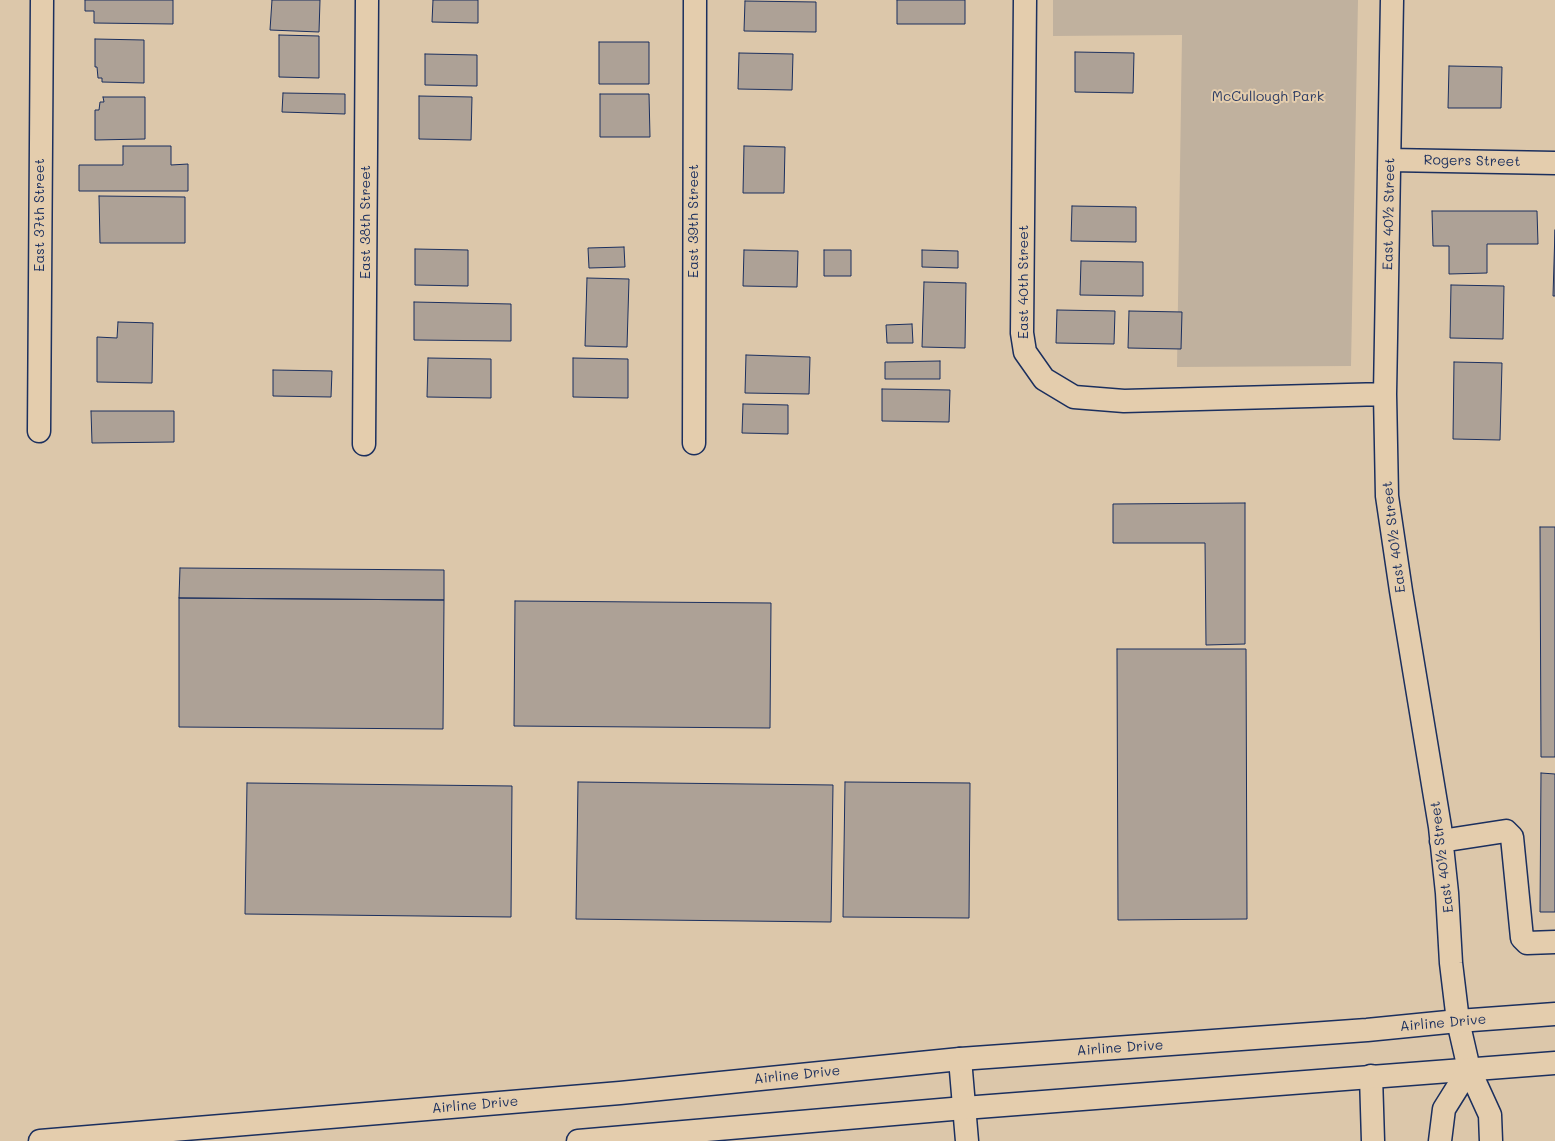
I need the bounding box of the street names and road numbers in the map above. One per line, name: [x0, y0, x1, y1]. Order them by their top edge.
street label: Rogers Street: [1423, 152, 1521, 170]
street label: East 37th Street: [32, 158, 48, 272]
street label: East 40½ Street: [1380, 158, 1398, 270]
street label: East 39th Street: [686, 164, 702, 278]
street label: East 38th Street: [358, 165, 374, 279]
street label: East 40th Street: [1016, 225, 1032, 339]
street label: East 40½ Street: [1379, 480, 1409, 594]
street label: East 40½ Street: [1427, 800, 1457, 914]
street label: Airline Drive: [1399, 1011, 1487, 1035]
street label: Airline Drive: [1076, 1037, 1164, 1059]
street label: Airline Drive: [753, 1062, 841, 1088]
street label: Airline Drive: [431, 1093, 519, 1117]

